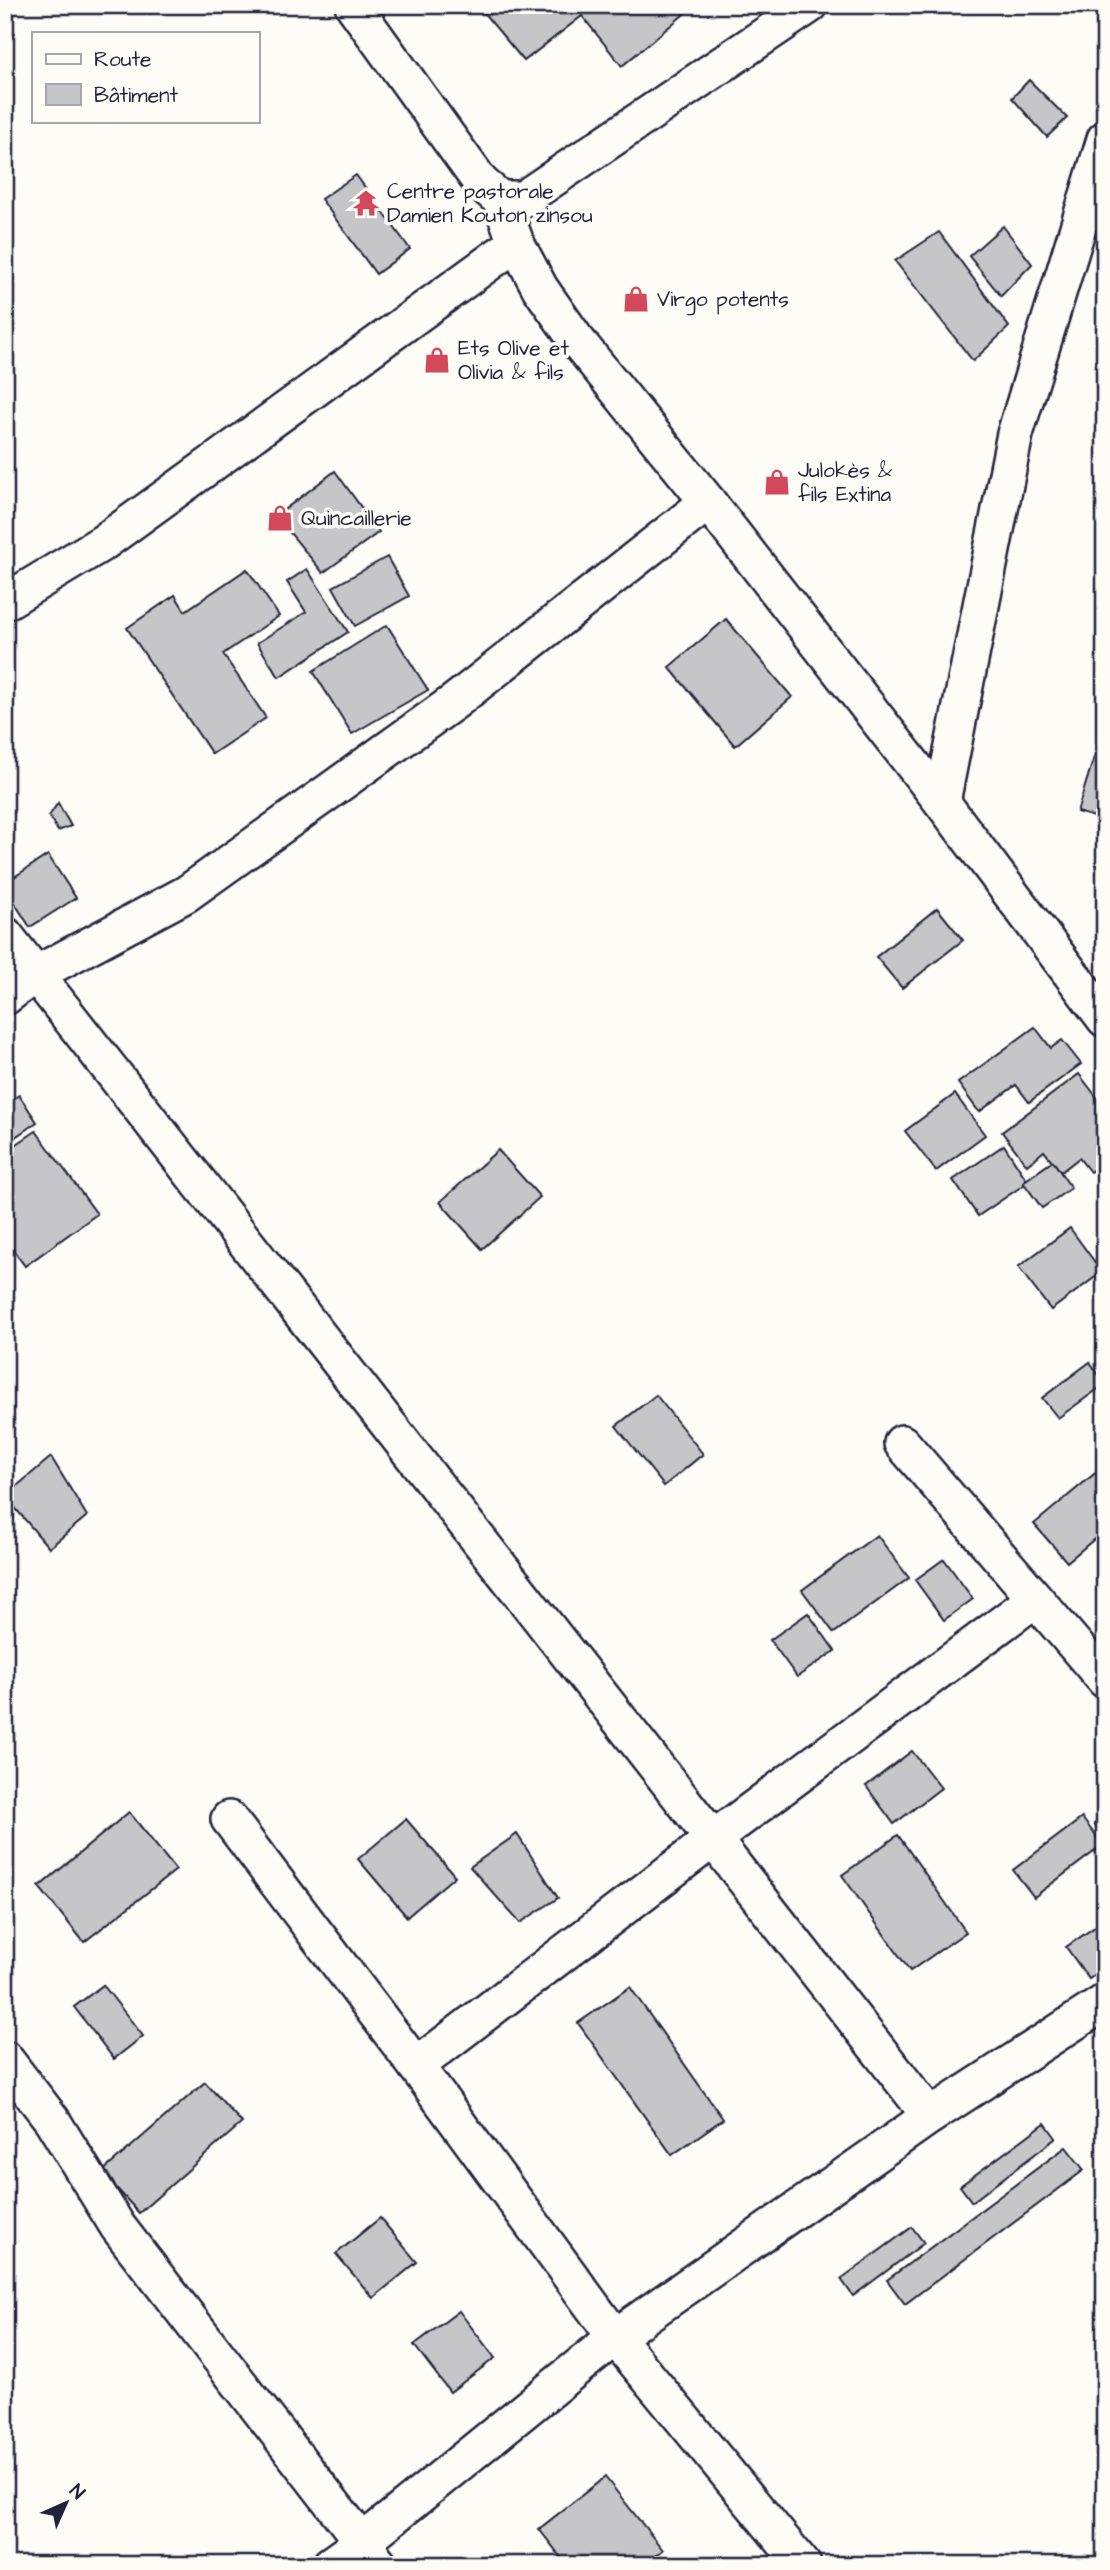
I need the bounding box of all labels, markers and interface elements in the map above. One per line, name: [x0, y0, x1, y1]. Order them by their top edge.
legend: [32, 32, 259, 122]
text: Route: [94, 45, 151, 74]
text: Bâtiment: [94, 81, 178, 110]
place label: Centre pastorale Damien Kouton zinsou: [387, 177, 593, 230]
temple icon: Centre pastorale Damien Kouton zinsou: [351, 188, 381, 218]
shop icon: Virgo potents: [621, 284, 651, 314]
place label: Virgo potents: [657, 285, 789, 316]
place label: Ets Olive et Olivia & fils: [458, 334, 569, 387]
shop icon: Ets Olive et Olivia & fils: [422, 345, 452, 375]
place label: Julokès & fils Extina: [798, 456, 892, 509]
shop icon: Julokès & fils Extina: [762, 467, 792, 497]
shop icon: Quincaillerie: [265, 503, 295, 533]
place label: Quincaillerie: [301, 504, 412, 533]
north arrow: [32, 2468, 102, 2538]
text: N: [63, 2478, 91, 2506]

